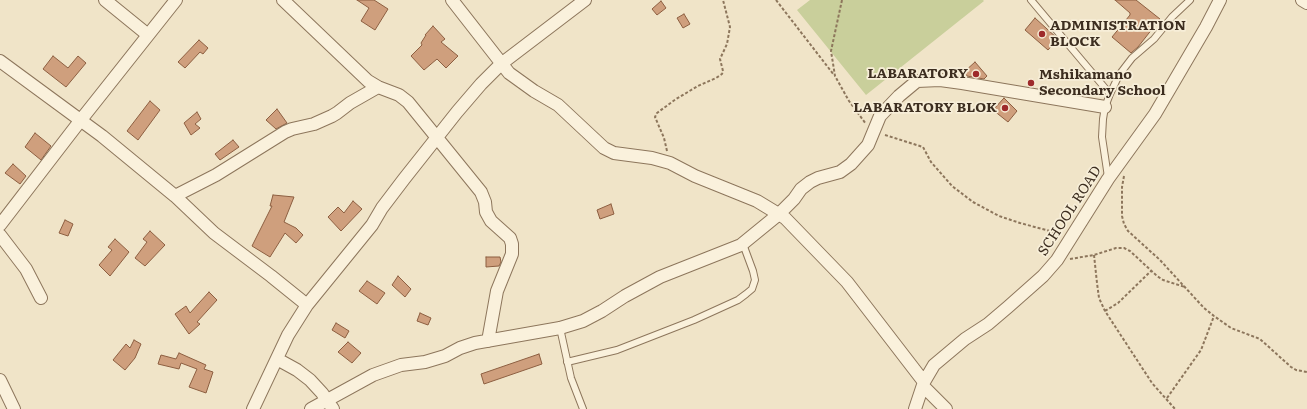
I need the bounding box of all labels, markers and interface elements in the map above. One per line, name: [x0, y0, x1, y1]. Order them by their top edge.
place label: ADMINISTRATION BLOCK: [1050, 18, 1186, 50]
marker: ADMINISTRATION BLOCK: [1037, 29, 1047, 39]
place label: LABARATORY: [868, 66, 968, 82]
place label: Mshikamano Secondary School: [1039, 67, 1166, 100]
marker: LABARATORY: [971, 69, 981, 79]
marker: Mshikamano Secondary School: [1026, 78, 1036, 88]
place label: LABARATORY BLOK: [853, 100, 997, 116]
marker: LABARATORY BLOK: [1000, 103, 1010, 113]
street label: SCHOOL ROAD: [1035, 163, 1105, 259]

